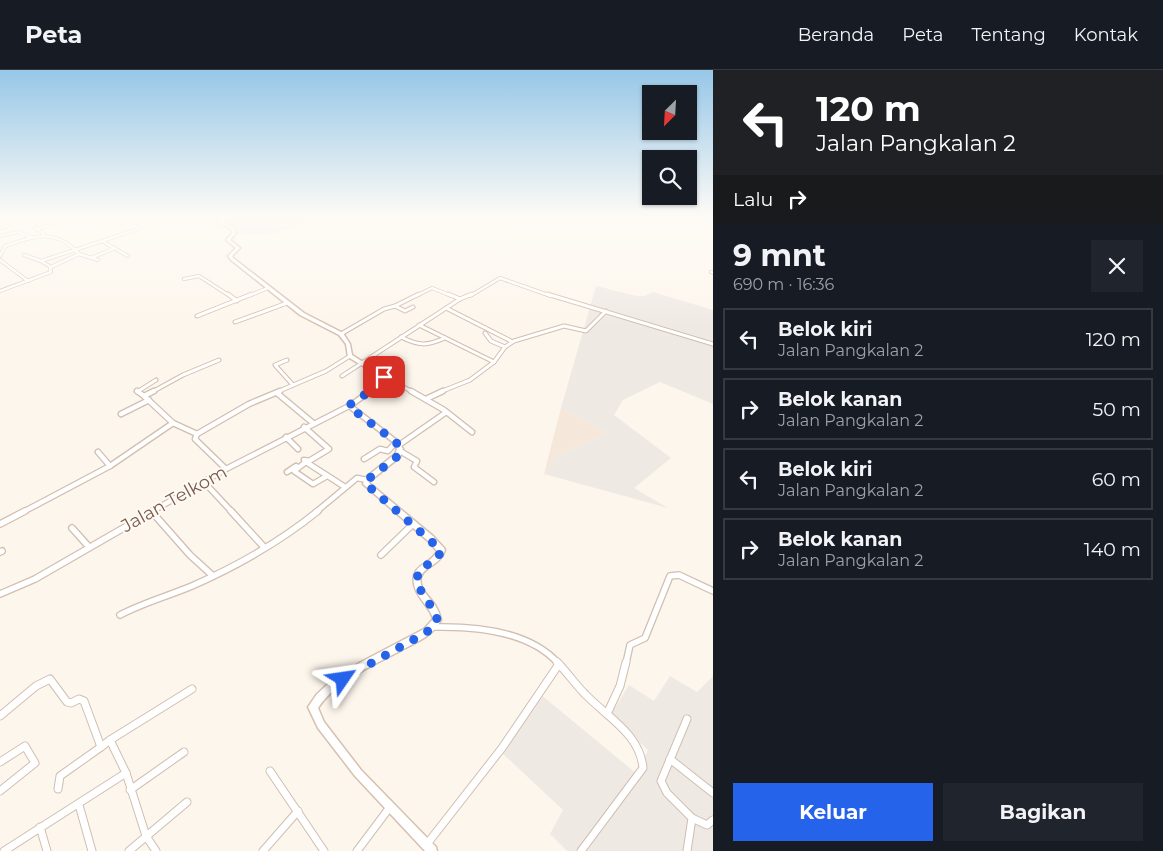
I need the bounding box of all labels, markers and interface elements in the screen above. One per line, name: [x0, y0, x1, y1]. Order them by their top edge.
text: Peta: [25, 20, 82, 49]
text: Beranda: [798, 24, 874, 46]
text: Peta: [902, 24, 943, 46]
text: Tentang: [971, 24, 1046, 46]
text: Kontak: [1074, 24, 1138, 46]
north arrow: [642, 85, 698, 140]
map controls: [642, 85, 697, 205]
text: 120 m: [816, 87, 921, 130]
icon: left: [733, 90, 798, 155]
text: Jalan Pangkalan 2: [816, 130, 1016, 157]
button: search: [642, 150, 697, 205]
icon: right: [783, 185, 811, 213]
text: Lalu: [733, 188, 773, 211]
text: 9 mnt: [733, 237, 826, 274]
button: close: [1091, 240, 1143, 292]
text: 690 m · 16:36: [733, 275, 834, 294]
text: Belok kiri: [778, 318, 873, 341]
icon: left: [735, 325, 763, 353]
text: 120 m: [1086, 328, 1141, 351]
text: Jalan Pangkalan 2: [778, 341, 923, 360]
pin: [363, 356, 405, 398]
icon: arrive: [370, 363, 398, 391]
text: Belok kanan: [778, 388, 902, 411]
icon: right: [735, 395, 763, 423]
text: 50 m: [1093, 398, 1141, 421]
text: Jalan Pangkalan 2: [778, 411, 923, 430]
text: Belok kiri: [778, 458, 873, 481]
street label: Jalan Telkom: [116, 461, 231, 538]
icon: left: [735, 465, 763, 493]
text: 60 m: [1092, 468, 1141, 491]
text: Jalan Pangkalan 2: [778, 481, 923, 500]
text: Belok kanan: [778, 528, 902, 551]
icon: right: [735, 535, 763, 563]
text: 140 m: [1084, 538, 1141, 561]
text: Jalan Pangkalan 2: [778, 551, 923, 570]
position arrow: [316, 652, 368, 704]
button: Keluar: [733, 783, 933, 841]
button: Bagikan: [943, 783, 1143, 841]

